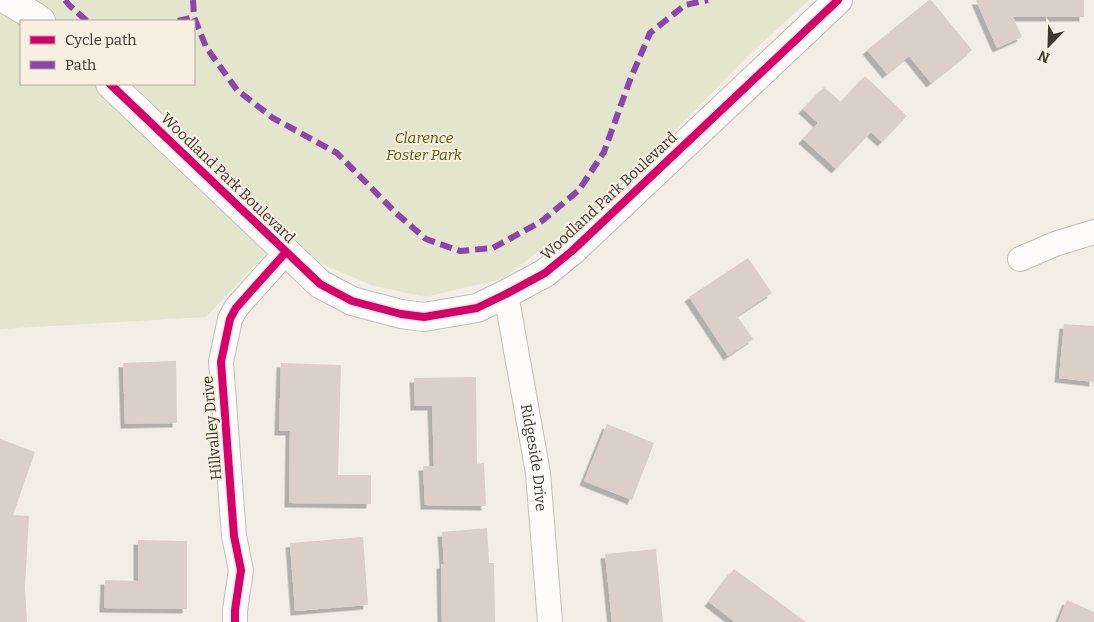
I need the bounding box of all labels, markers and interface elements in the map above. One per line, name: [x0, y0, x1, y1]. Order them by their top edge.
legend: [20, 20, 195, 85]
north arrow: [1024, 20, 1074, 70]
text: Cycle path: [65, 31, 137, 49]
text: N: [1036, 46, 1052, 66]
text: Path: [65, 56, 97, 74]
street label: Woodland Park Boulevard: [157, 109, 299, 247]
street label: Woodland Park Boulevard: [537, 128, 681, 264]
park label: Clarence Foster Park: [386, 129, 463, 164]
street label: Hillvalley Drive: [198, 375, 226, 481]
street label: Ridgeside Drive: [517, 403, 550, 512]

